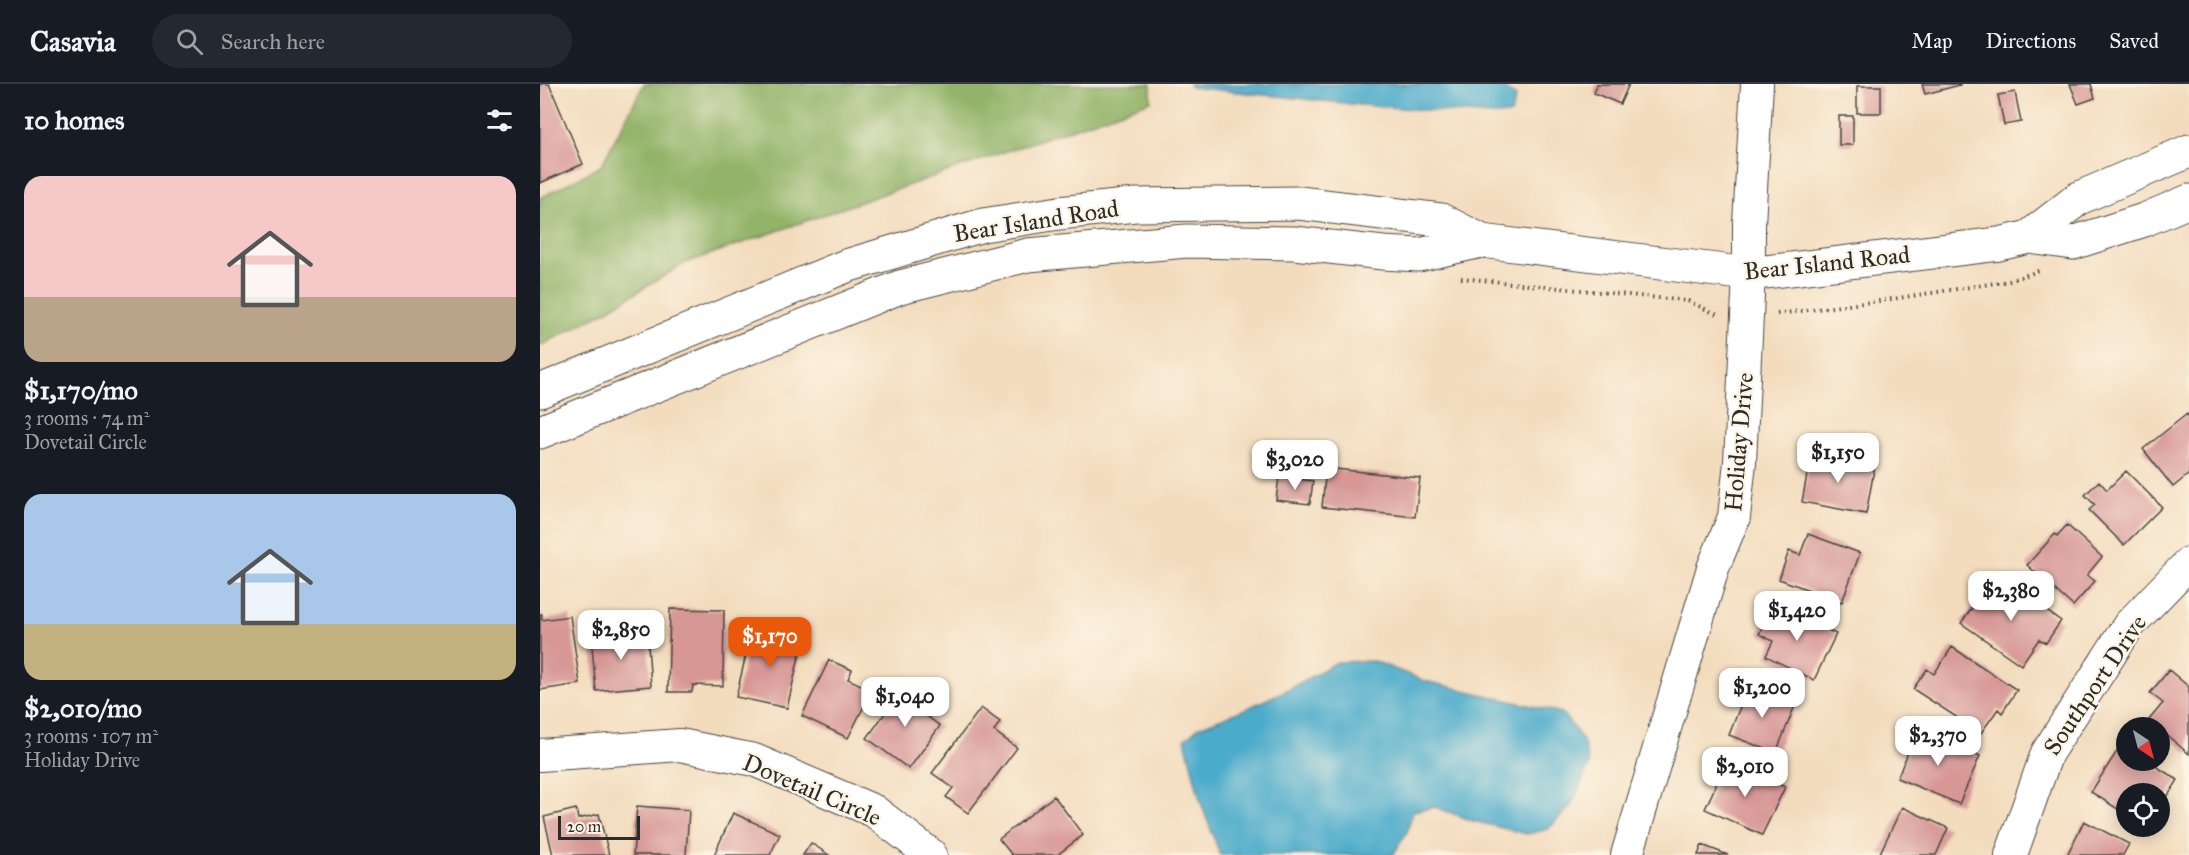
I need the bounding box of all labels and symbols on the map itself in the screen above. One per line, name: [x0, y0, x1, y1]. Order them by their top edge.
street label: Bear Island Road: [951, 193, 1121, 249]
street label: Bear Island Road: [1742, 239, 1912, 287]
street label: Holiday Drive: [1718, 371, 1760, 513]
pin: $1,150: [1789, 433, 1887, 484]
pin: $3,020: [1246, 440, 1344, 491]
pin: $2,380: [1962, 571, 2060, 622]
pin: $1,420: [1748, 591, 1846, 642]
street label: Southport Drive: [2037, 609, 2153, 761]
pin: $2,850: [572, 610, 670, 661]
pin: $1,170: [721, 617, 819, 668]
pin: $1,200: [1713, 668, 1811, 719]
pin: $1,040: [856, 677, 954, 728]
pin: $2,370: [1889, 716, 1987, 767]
north arrow: [2116, 717, 2170, 771]
street label: Dovetail Circle: [738, 747, 886, 833]
pin: $2,010: [1696, 747, 1794, 798]
scale bar: [558, 813, 640, 840]

